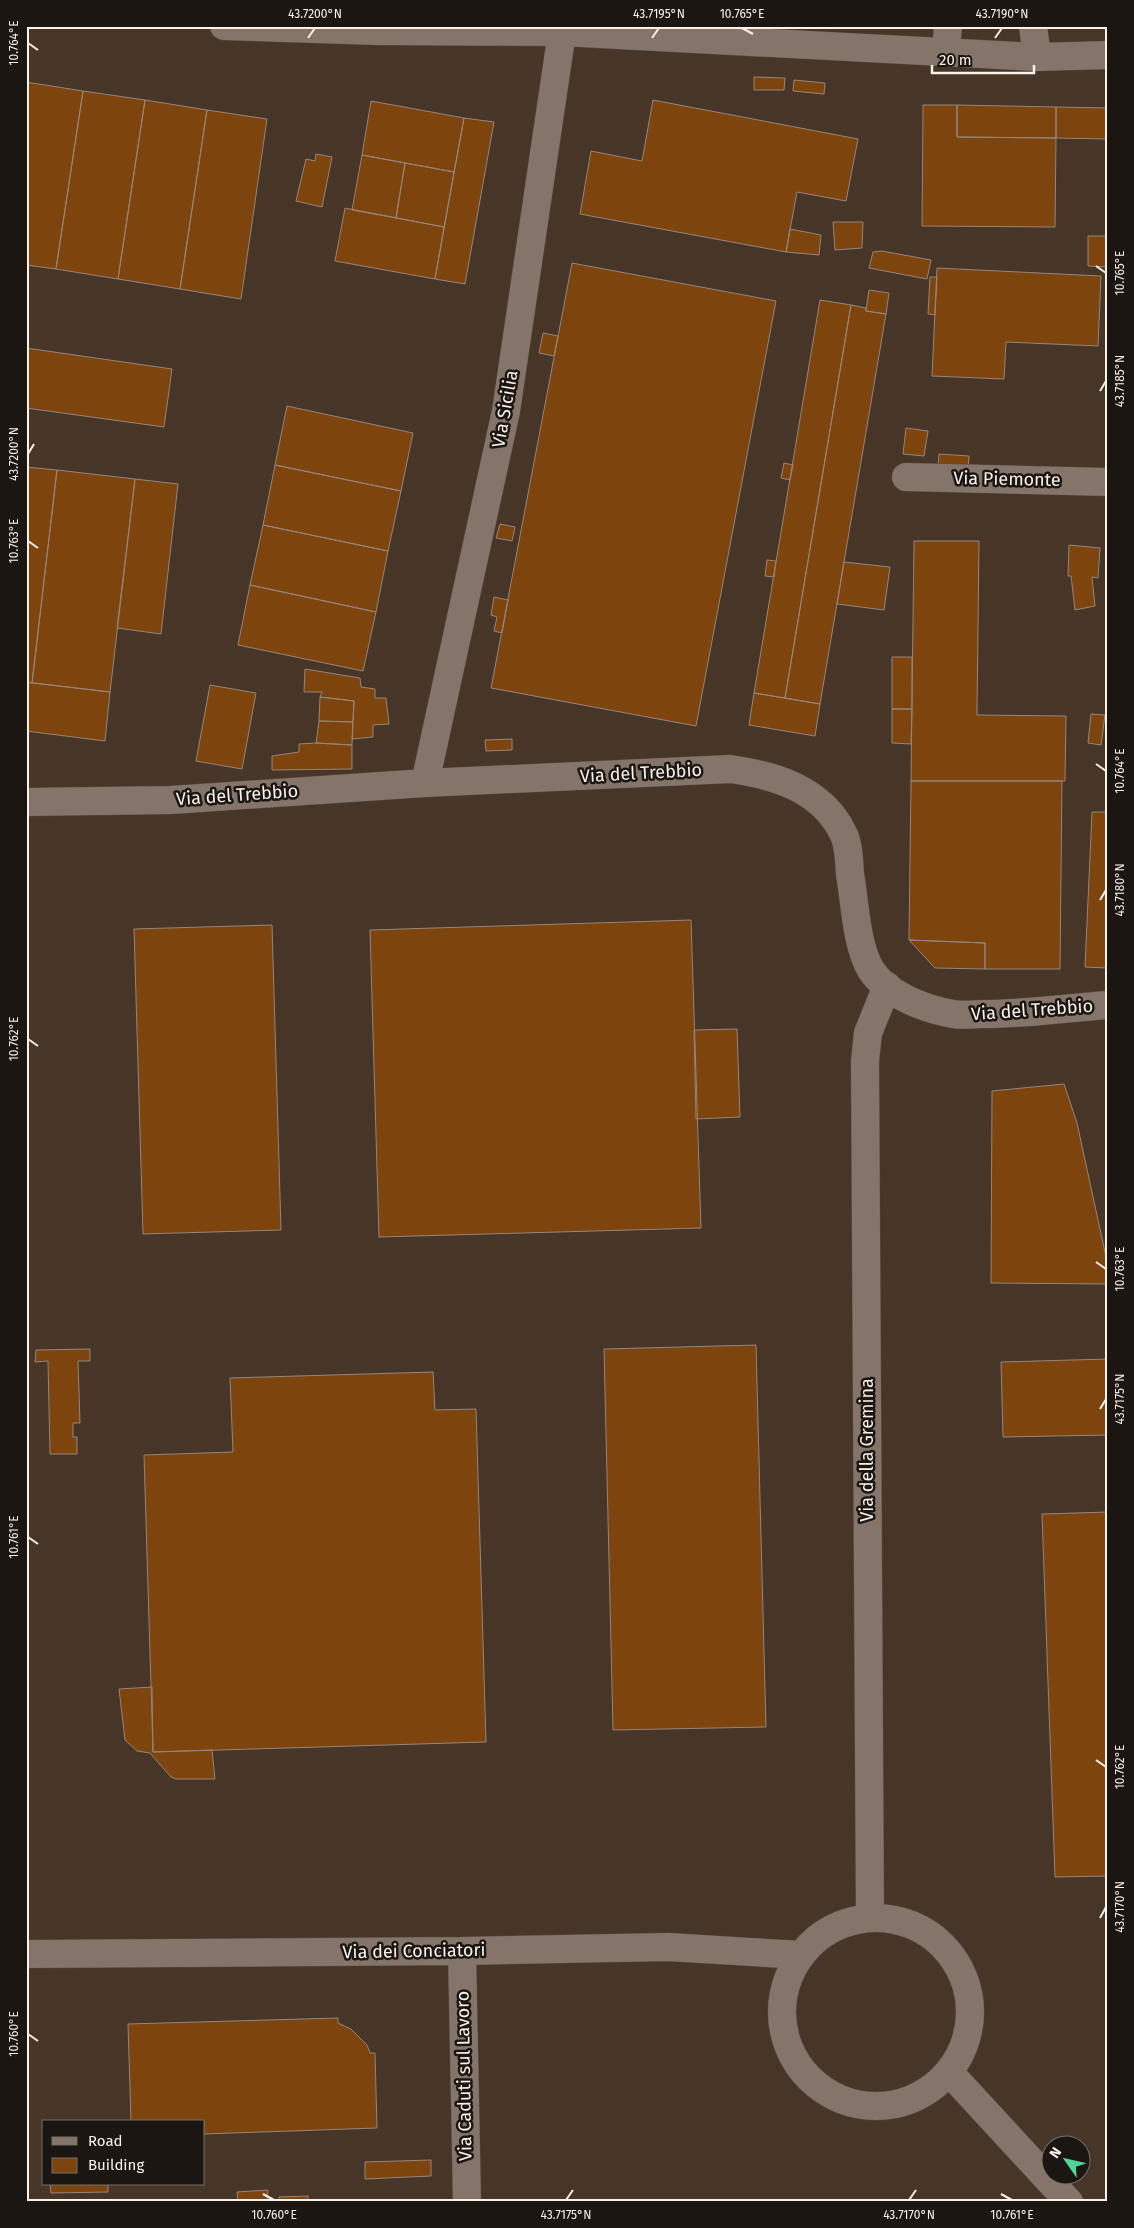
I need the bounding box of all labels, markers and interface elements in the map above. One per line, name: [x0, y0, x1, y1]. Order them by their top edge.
text: 43.7200°N: [288, 7, 342, 21]
text: 43.7195°N: [633, 7, 685, 21]
text: 10.765°E: [720, 7, 764, 21]
text: 43.7190°N: [976, 7, 1028, 21]
text: 10.764°E: [7, 20, 21, 66]
scale bar: [932, 42, 1034, 74]
text: 20 m: [939, 51, 972, 69]
text: 10.765°E: [1113, 251, 1127, 295]
text: 43.7185°N: [1113, 355, 1127, 407]
street label: Via Sicilia: [487, 369, 523, 449]
text: 43.7200°N: [7, 427, 21, 481]
street label: Via Piemonte: [953, 467, 1061, 491]
text: 10.763°E: [7, 519, 21, 563]
text: 10.764°E: [1113, 748, 1127, 794]
street label: Via del Trebbio: [579, 759, 703, 787]
street label: Via del Trebbio: [175, 780, 299, 810]
text: 43.7180°N: [1113, 863, 1127, 917]
street label: Via del Trebbio: [970, 995, 1094, 1025]
text: 10.762°E: [7, 1017, 21, 1061]
text: 10.763°E: [1113, 1247, 1127, 1291]
text: 43.7175°N: [1113, 1374, 1127, 1424]
street label: Via della Gremina: [856, 1378, 878, 1522]
text: 10.761°E: [7, 1515, 21, 1559]
text: 10.762°E: [1113, 1745, 1127, 1789]
text: 43.7170°N: [1113, 1881, 1127, 1933]
street label: Via dei Conciatori: [342, 1939, 486, 1963]
street label: Via Caduti sul Lavoro: [452, 1991, 476, 2161]
text: 10.760°E: [7, 2011, 21, 2057]
legend: [42, 2120, 205, 2186]
text: Road: [88, 2132, 123, 2150]
north arrow: [1042, 2136, 1092, 2186]
text: N: [1046, 2144, 1065, 2162]
text: Building: [88, 2156, 144, 2174]
text: 10.760°E: [251, 2208, 297, 2222]
text: 43.7175°N: [541, 2208, 591, 2222]
text: 43.7170°N: [883, 2208, 935, 2222]
text: 10.761°E: [990, 2208, 1034, 2222]

